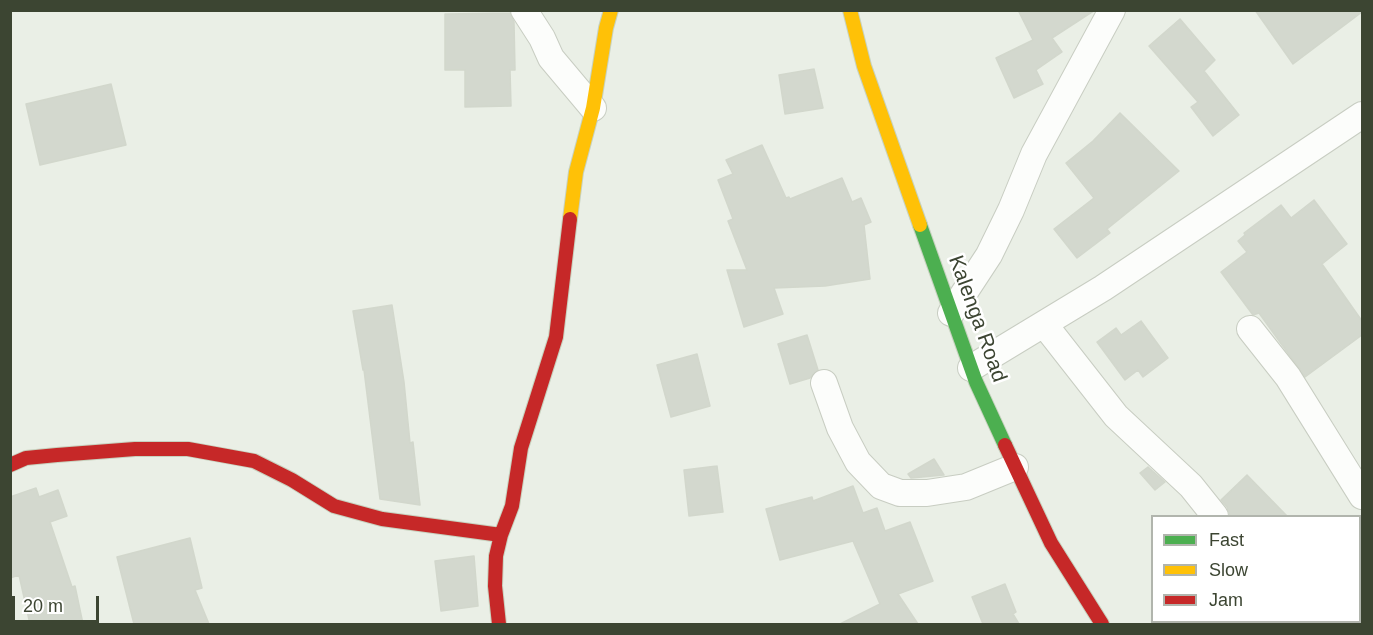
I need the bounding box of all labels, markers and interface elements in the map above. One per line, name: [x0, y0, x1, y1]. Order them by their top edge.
street label: Kalenga Road: [942, 252, 1012, 386]
legend: [1151, 515, 1361, 623]
text: Fast: [1209, 530, 1244, 550]
text: Slow: [1209, 560, 1248, 580]
scale bar: [15, 584, 102, 622]
text: Jam: [1209, 590, 1243, 610]
text: 20 m: [23, 596, 63, 616]

